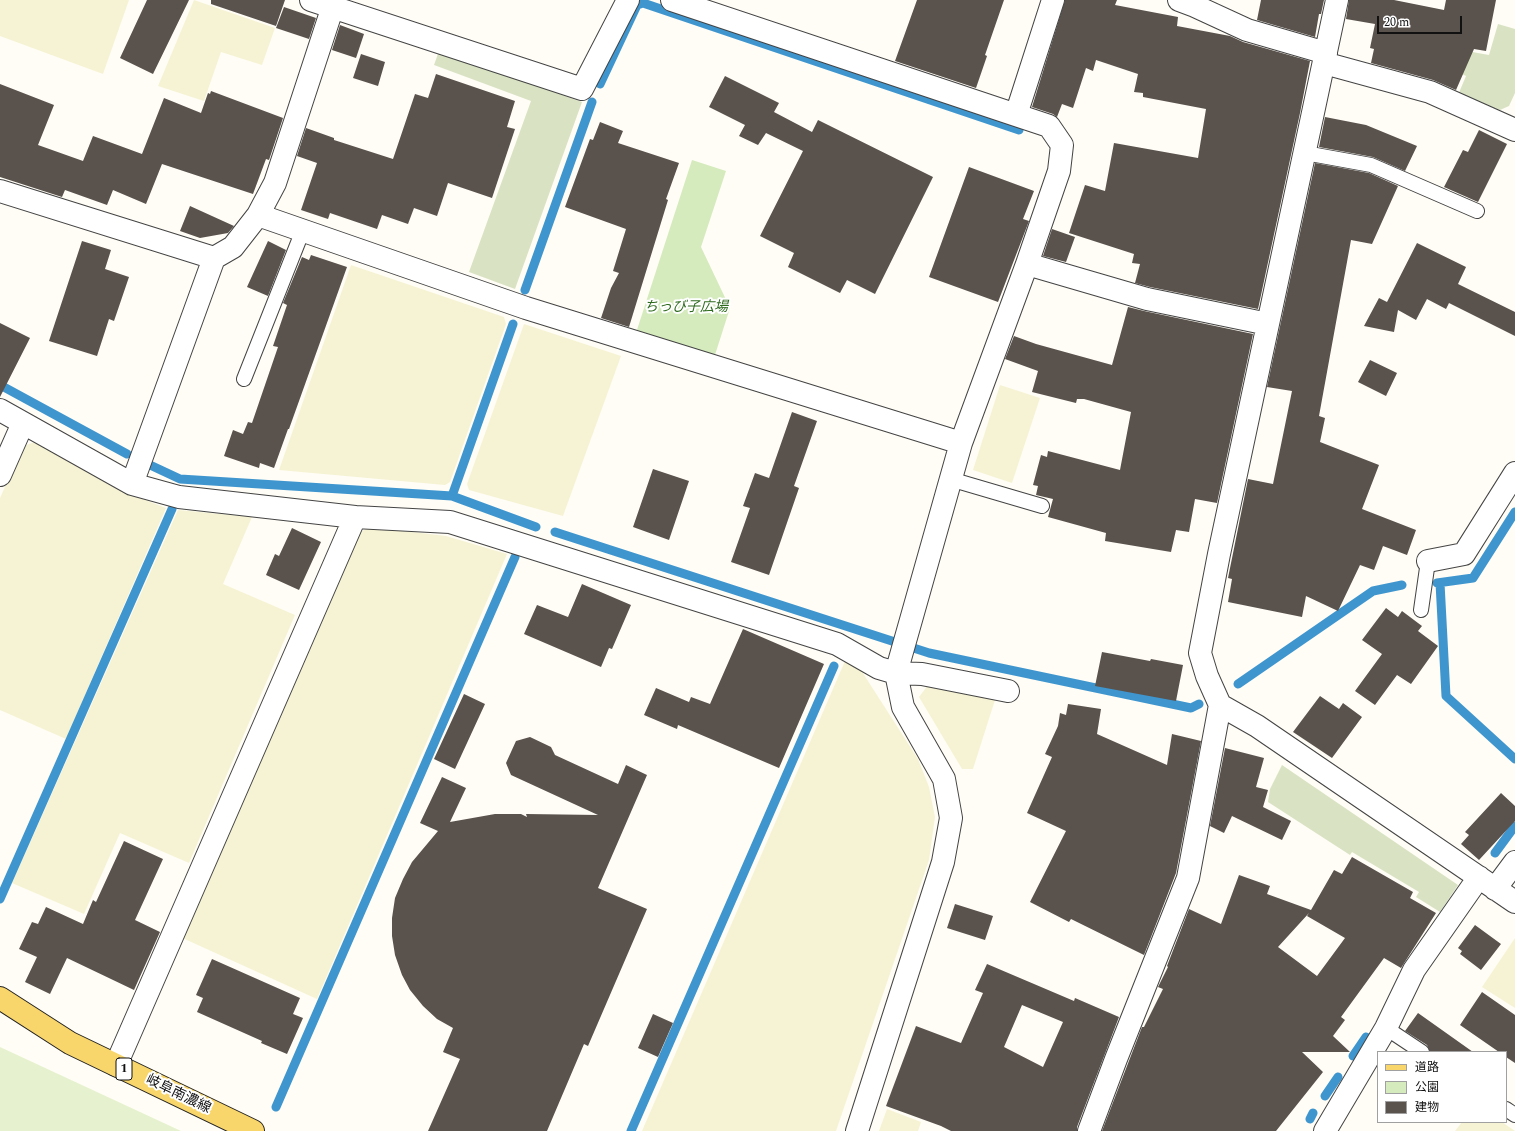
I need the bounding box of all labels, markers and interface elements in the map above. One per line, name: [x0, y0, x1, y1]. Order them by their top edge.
scale bar: [1379, 8, 1464, 34]
text: 20 m: [1384, 13, 1409, 32]
park label: ちっび子広場: [644, 300, 728, 316]
legend: [1377, 1051, 1507, 1123]
road number: 1: [116, 1058, 132, 1080]
text: 道路: [1415, 1058, 1439, 1077]
street label: 岐阜南濃線: [143, 1072, 213, 1118]
text: 公園: [1415, 1078, 1439, 1097]
text: 建物: [1415, 1098, 1439, 1117]

